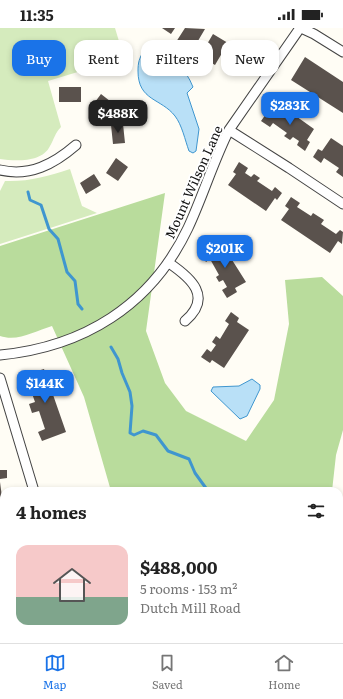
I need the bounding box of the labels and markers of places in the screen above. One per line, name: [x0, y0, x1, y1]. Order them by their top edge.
pin: $283K: [262, 92, 318, 126]
pin: $488K: [90, 100, 146, 134]
pin: $201K: [197, 235, 253, 269]
pin: $144K: [17, 370, 73, 404]

